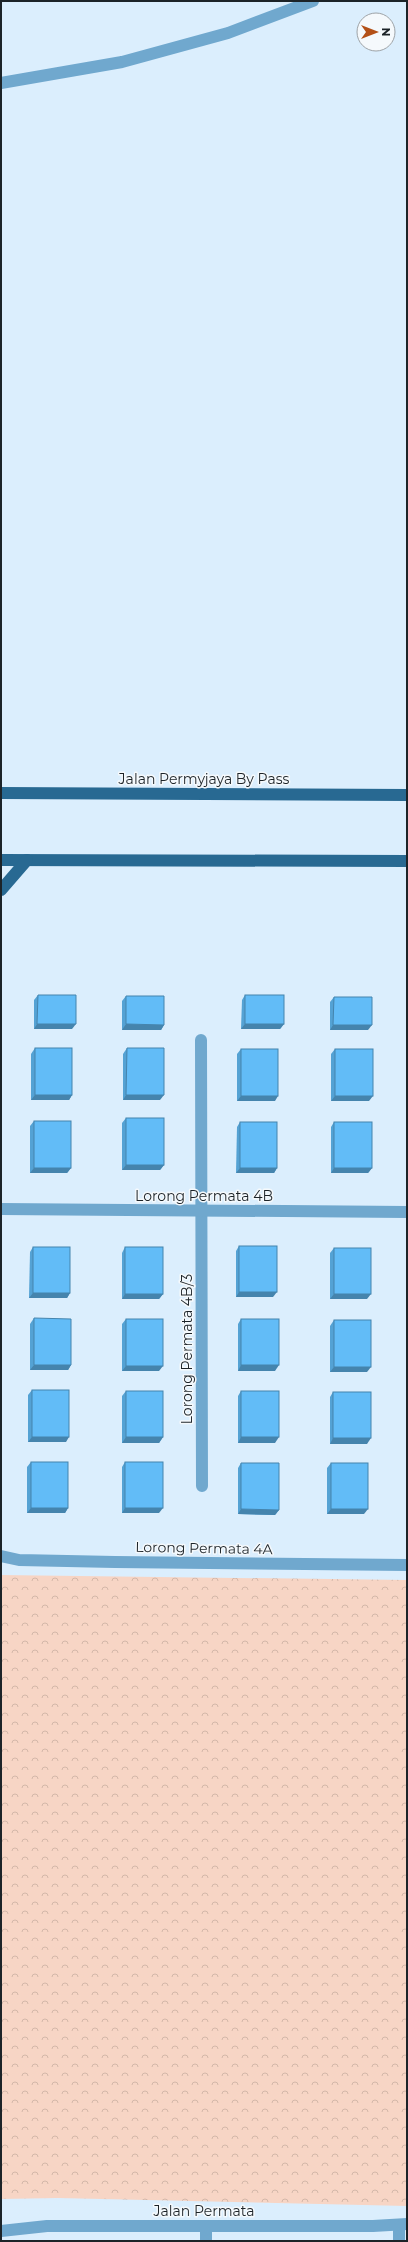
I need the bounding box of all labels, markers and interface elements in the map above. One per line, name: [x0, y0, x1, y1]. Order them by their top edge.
north arrow: [356, 12, 396, 52]
text: N: [379, 28, 393, 36]
street label: Jalan Permyjaya By Pass: [118, 770, 290, 788]
street label: Lorong Permata 4B: [135, 1187, 273, 1205]
street label: Lorong Permata 4B/3: [178, 1274, 196, 1424]
street label: Lorong Permata 4A: [135, 1538, 274, 1558]
street label: Jalan Permata: [152, 2202, 255, 2220]

